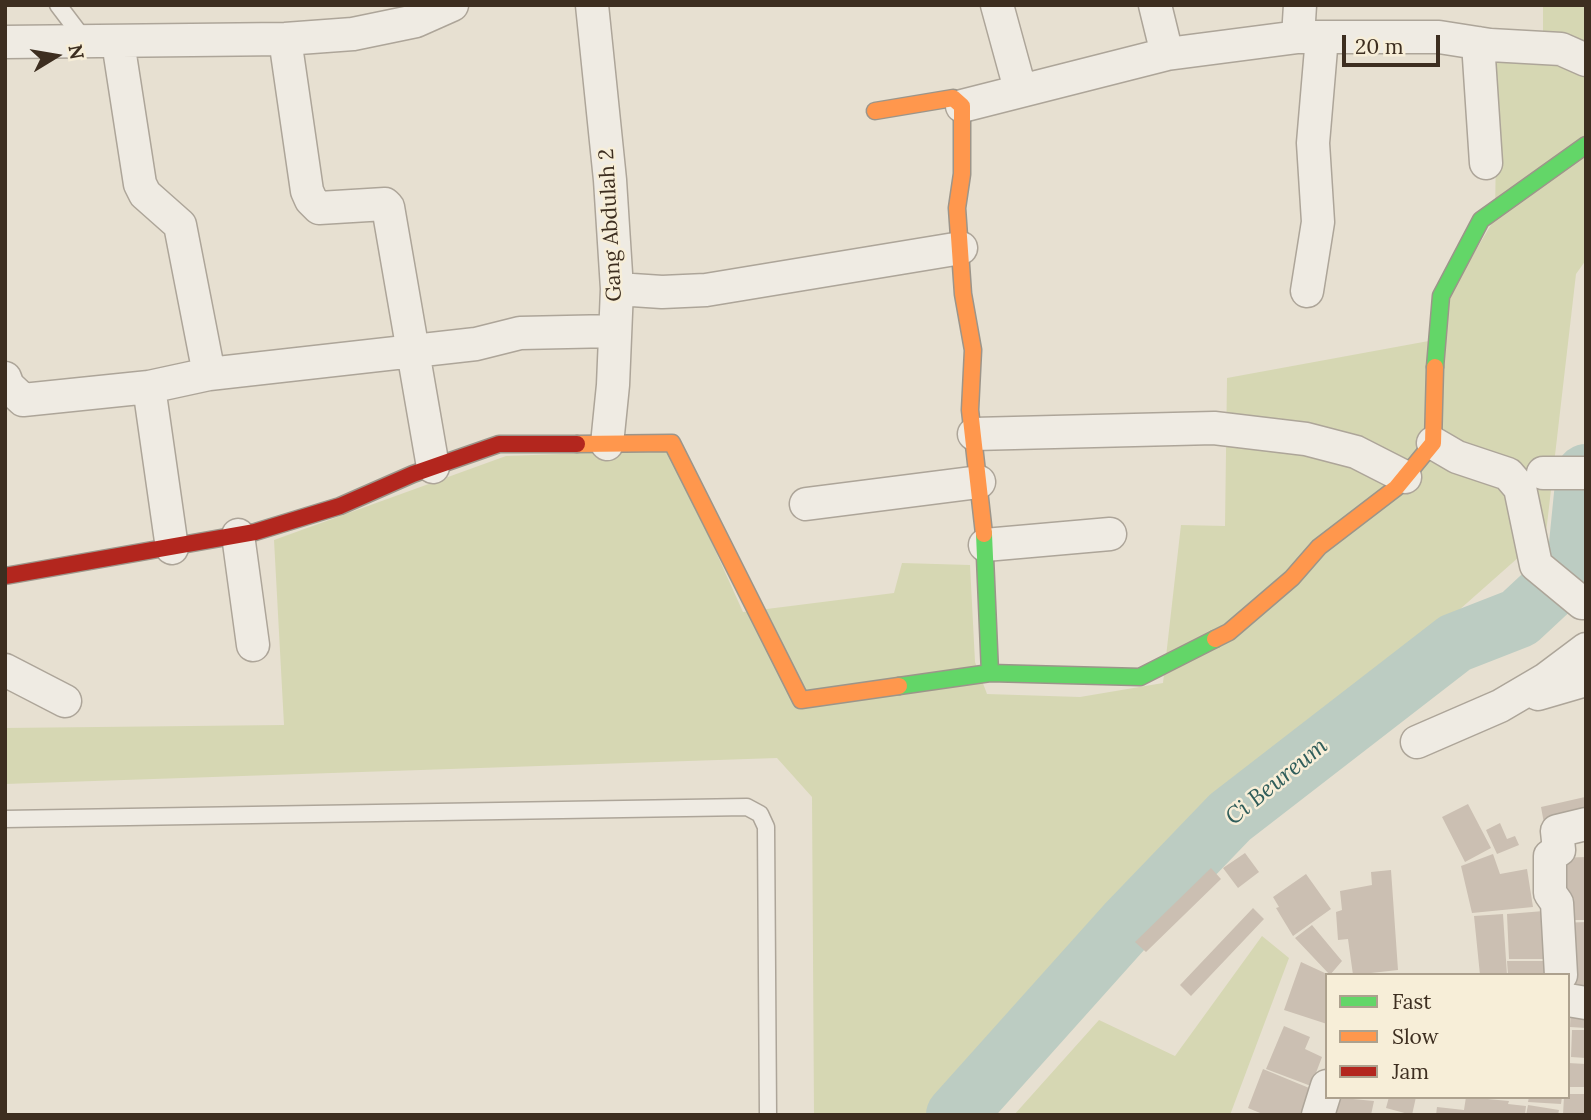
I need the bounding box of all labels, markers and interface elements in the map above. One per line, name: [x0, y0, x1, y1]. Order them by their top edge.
north arrow: [21, 21, 91, 91]
scale bar: [1346, 21, 1444, 65]
text: 20 m: [1355, 33, 1404, 60]
text: N: [63, 42, 90, 61]
street label: Gang Abdulah 2: [594, 148, 628, 302]
water label: Ci Beureum: [1220, 733, 1334, 831]
legend: [1325, 973, 1570, 1099]
text: Fast: [1392, 988, 1431, 1015]
text: Slow: [1392, 1023, 1439, 1050]
text: Jam: [1392, 1058, 1429, 1085]

